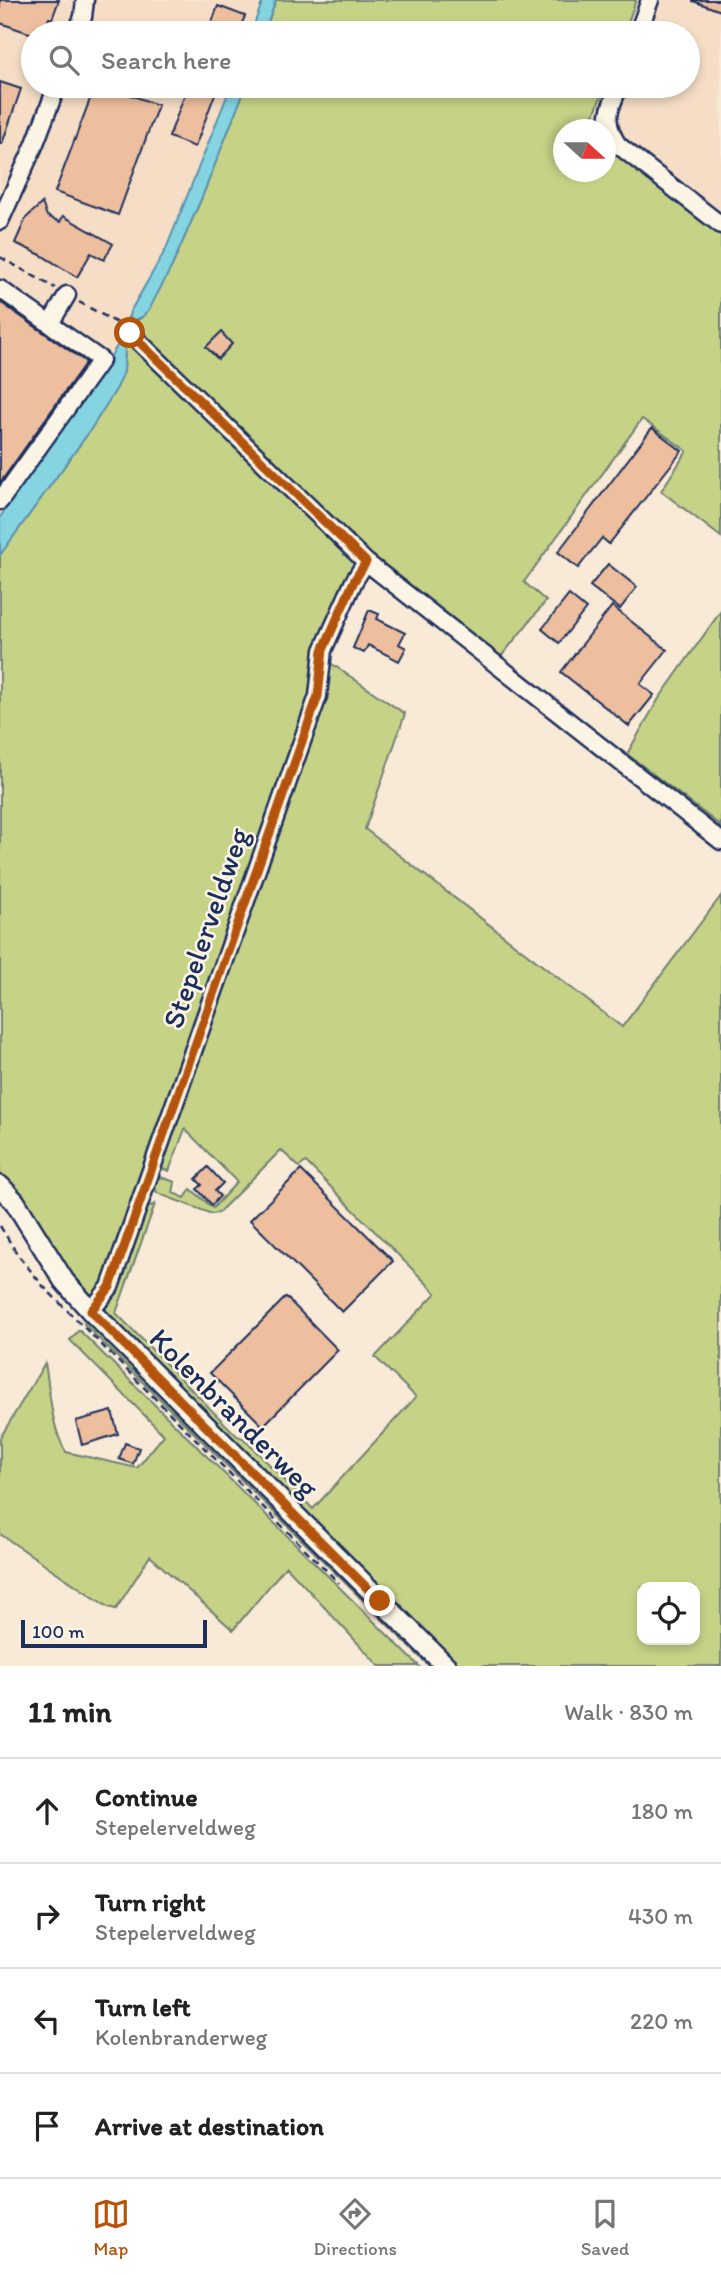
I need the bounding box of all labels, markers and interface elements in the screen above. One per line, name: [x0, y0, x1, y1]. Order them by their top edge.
search box: [21, 21, 700, 98]
icon: search: [45, 41, 83, 79]
text: Search here: [101, 44, 231, 76]
north arrow: [553, 119, 616, 182]
route start: [114, 317, 145, 348]
street label: Stepelerveldweg: [154, 822, 257, 1033]
street label: Kolenbranderweg: [142, 1320, 327, 1506]
map controls: [637, 1582, 700, 1645]
button: locate: [637, 1582, 700, 1645]
route end: [364, 1585, 395, 1616]
scale bar: [21, 1617, 206, 1649]
text: 100 m: [32, 1620, 84, 1643]
text: 11 min: [28, 1693, 112, 1730]
text: Walk · 830 m: [564, 1698, 693, 1726]
text: Continue: [95, 1781, 198, 1813]
icon: ahead: [28, 1792, 66, 1830]
text: 180 m: [631, 1797, 693, 1825]
text: Stepelerveldweg: [95, 1813, 256, 1841]
text: Turn right: [95, 1886, 206, 1918]
icon: right: [28, 1897, 66, 1935]
text: 430 m: [628, 1902, 693, 1930]
text: Stepelerveldweg: [95, 1918, 256, 1946]
text: Turn left: [95, 1991, 191, 2023]
icon: left: [28, 2002, 66, 2040]
text: 220 m: [630, 2007, 693, 2035]
text: Kolenbranderweg: [95, 2023, 267, 2051]
icon: arrive: [28, 2107, 66, 2145]
text: Arrive at destination: [95, 2110, 324, 2142]
tab: Map: [92, 2195, 130, 2260]
tab: Directions: [313, 2195, 397, 2260]
tab: Saved: [581, 2195, 629, 2260]

